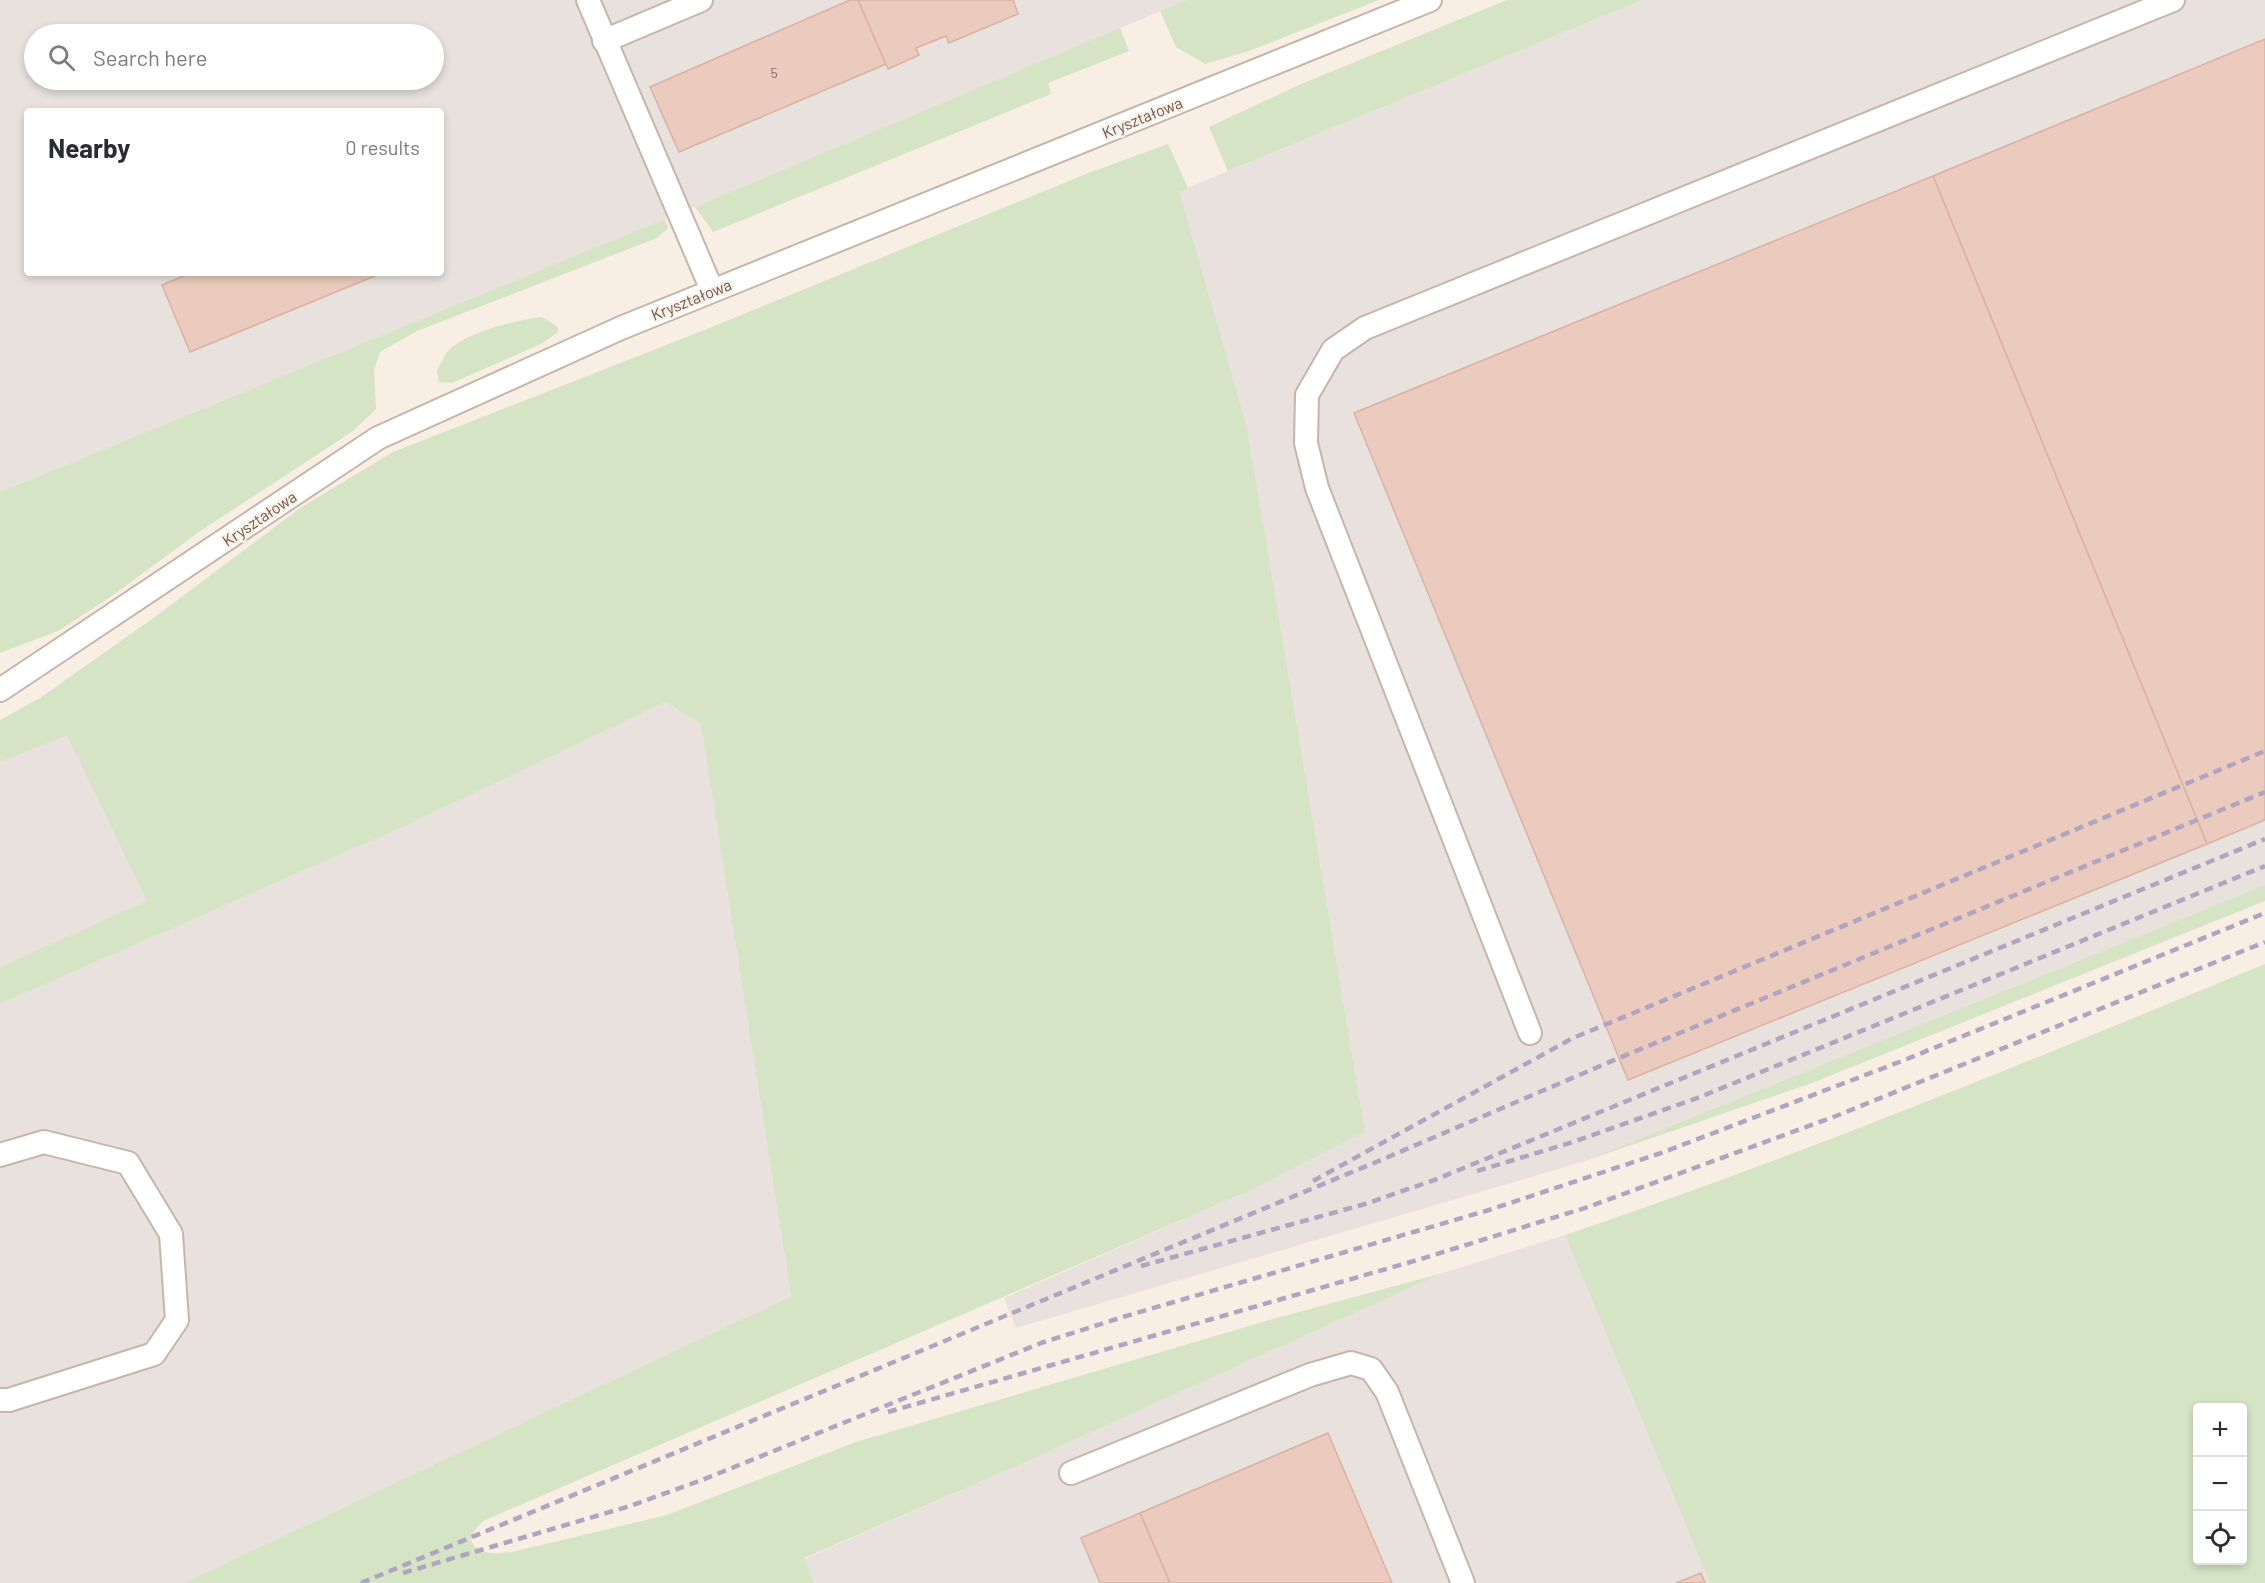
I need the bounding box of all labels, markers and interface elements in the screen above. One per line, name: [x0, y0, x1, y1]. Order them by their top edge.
search box: [24, 24, 444, 90]
icon: search: [45, 41, 78, 74]
text: Search here: [93, 44, 207, 70]
house number: 5: [770, 64, 778, 81]
street label: Kryształowa: [1099, 92, 1185, 142]
text: Nearby: [48, 132, 130, 163]
text: 0 results: [345, 135, 420, 159]
street label: Kryształowa: [648, 274, 734, 324]
street label: Kryształowa: [218, 486, 300, 550]
map controls: [2193, 1403, 2247, 1565]
button: +: [2193, 1403, 2247, 1457]
button: −: [2193, 1457, 2247, 1511]
button: locate: [2193, 1511, 2247, 1565]

